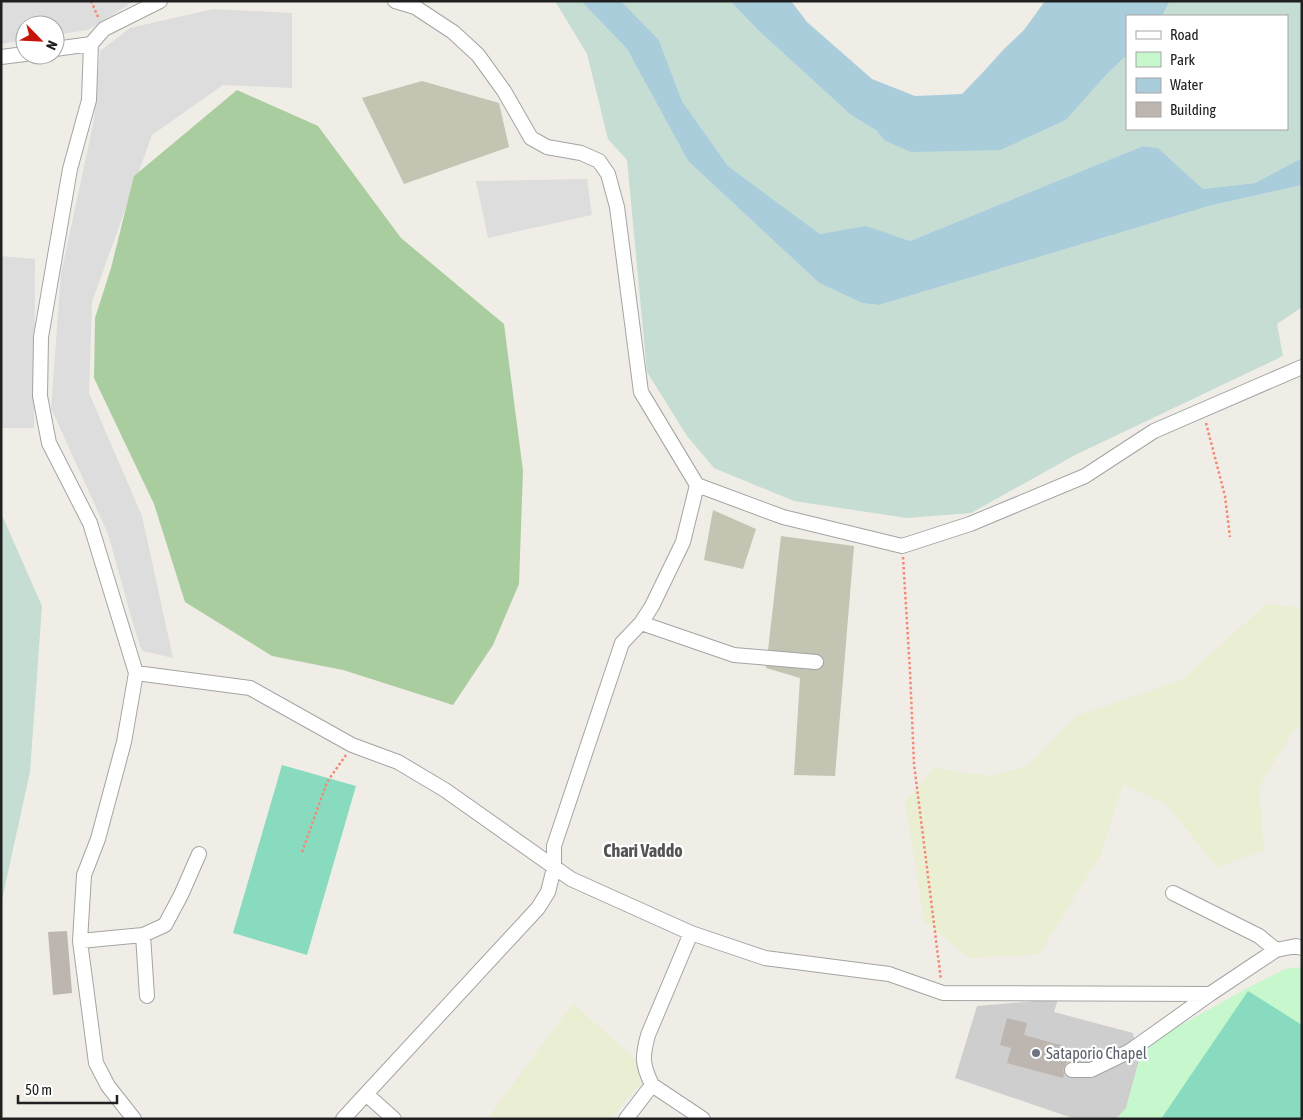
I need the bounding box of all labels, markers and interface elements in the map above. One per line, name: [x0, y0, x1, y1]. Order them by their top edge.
north arrow: [15, 15, 65, 65]
legend: [1126, 15, 1288, 130]
text: Road: [1170, 26, 1199, 43]
text: N: [43, 38, 61, 52]
text: Park: [1170, 51, 1195, 68]
text: Water: [1170, 76, 1203, 93]
text: Building: [1170, 101, 1216, 118]
district label: Chari Vaddo: [603, 840, 683, 861]
place label: Sataporio Chapel: [1046, 1044, 1148, 1063]
marker: Sataporio Chapel: [1030, 1047, 1042, 1059]
scale bar: [18, 1072, 116, 1104]
text: 50 m: [25, 1081, 52, 1098]

